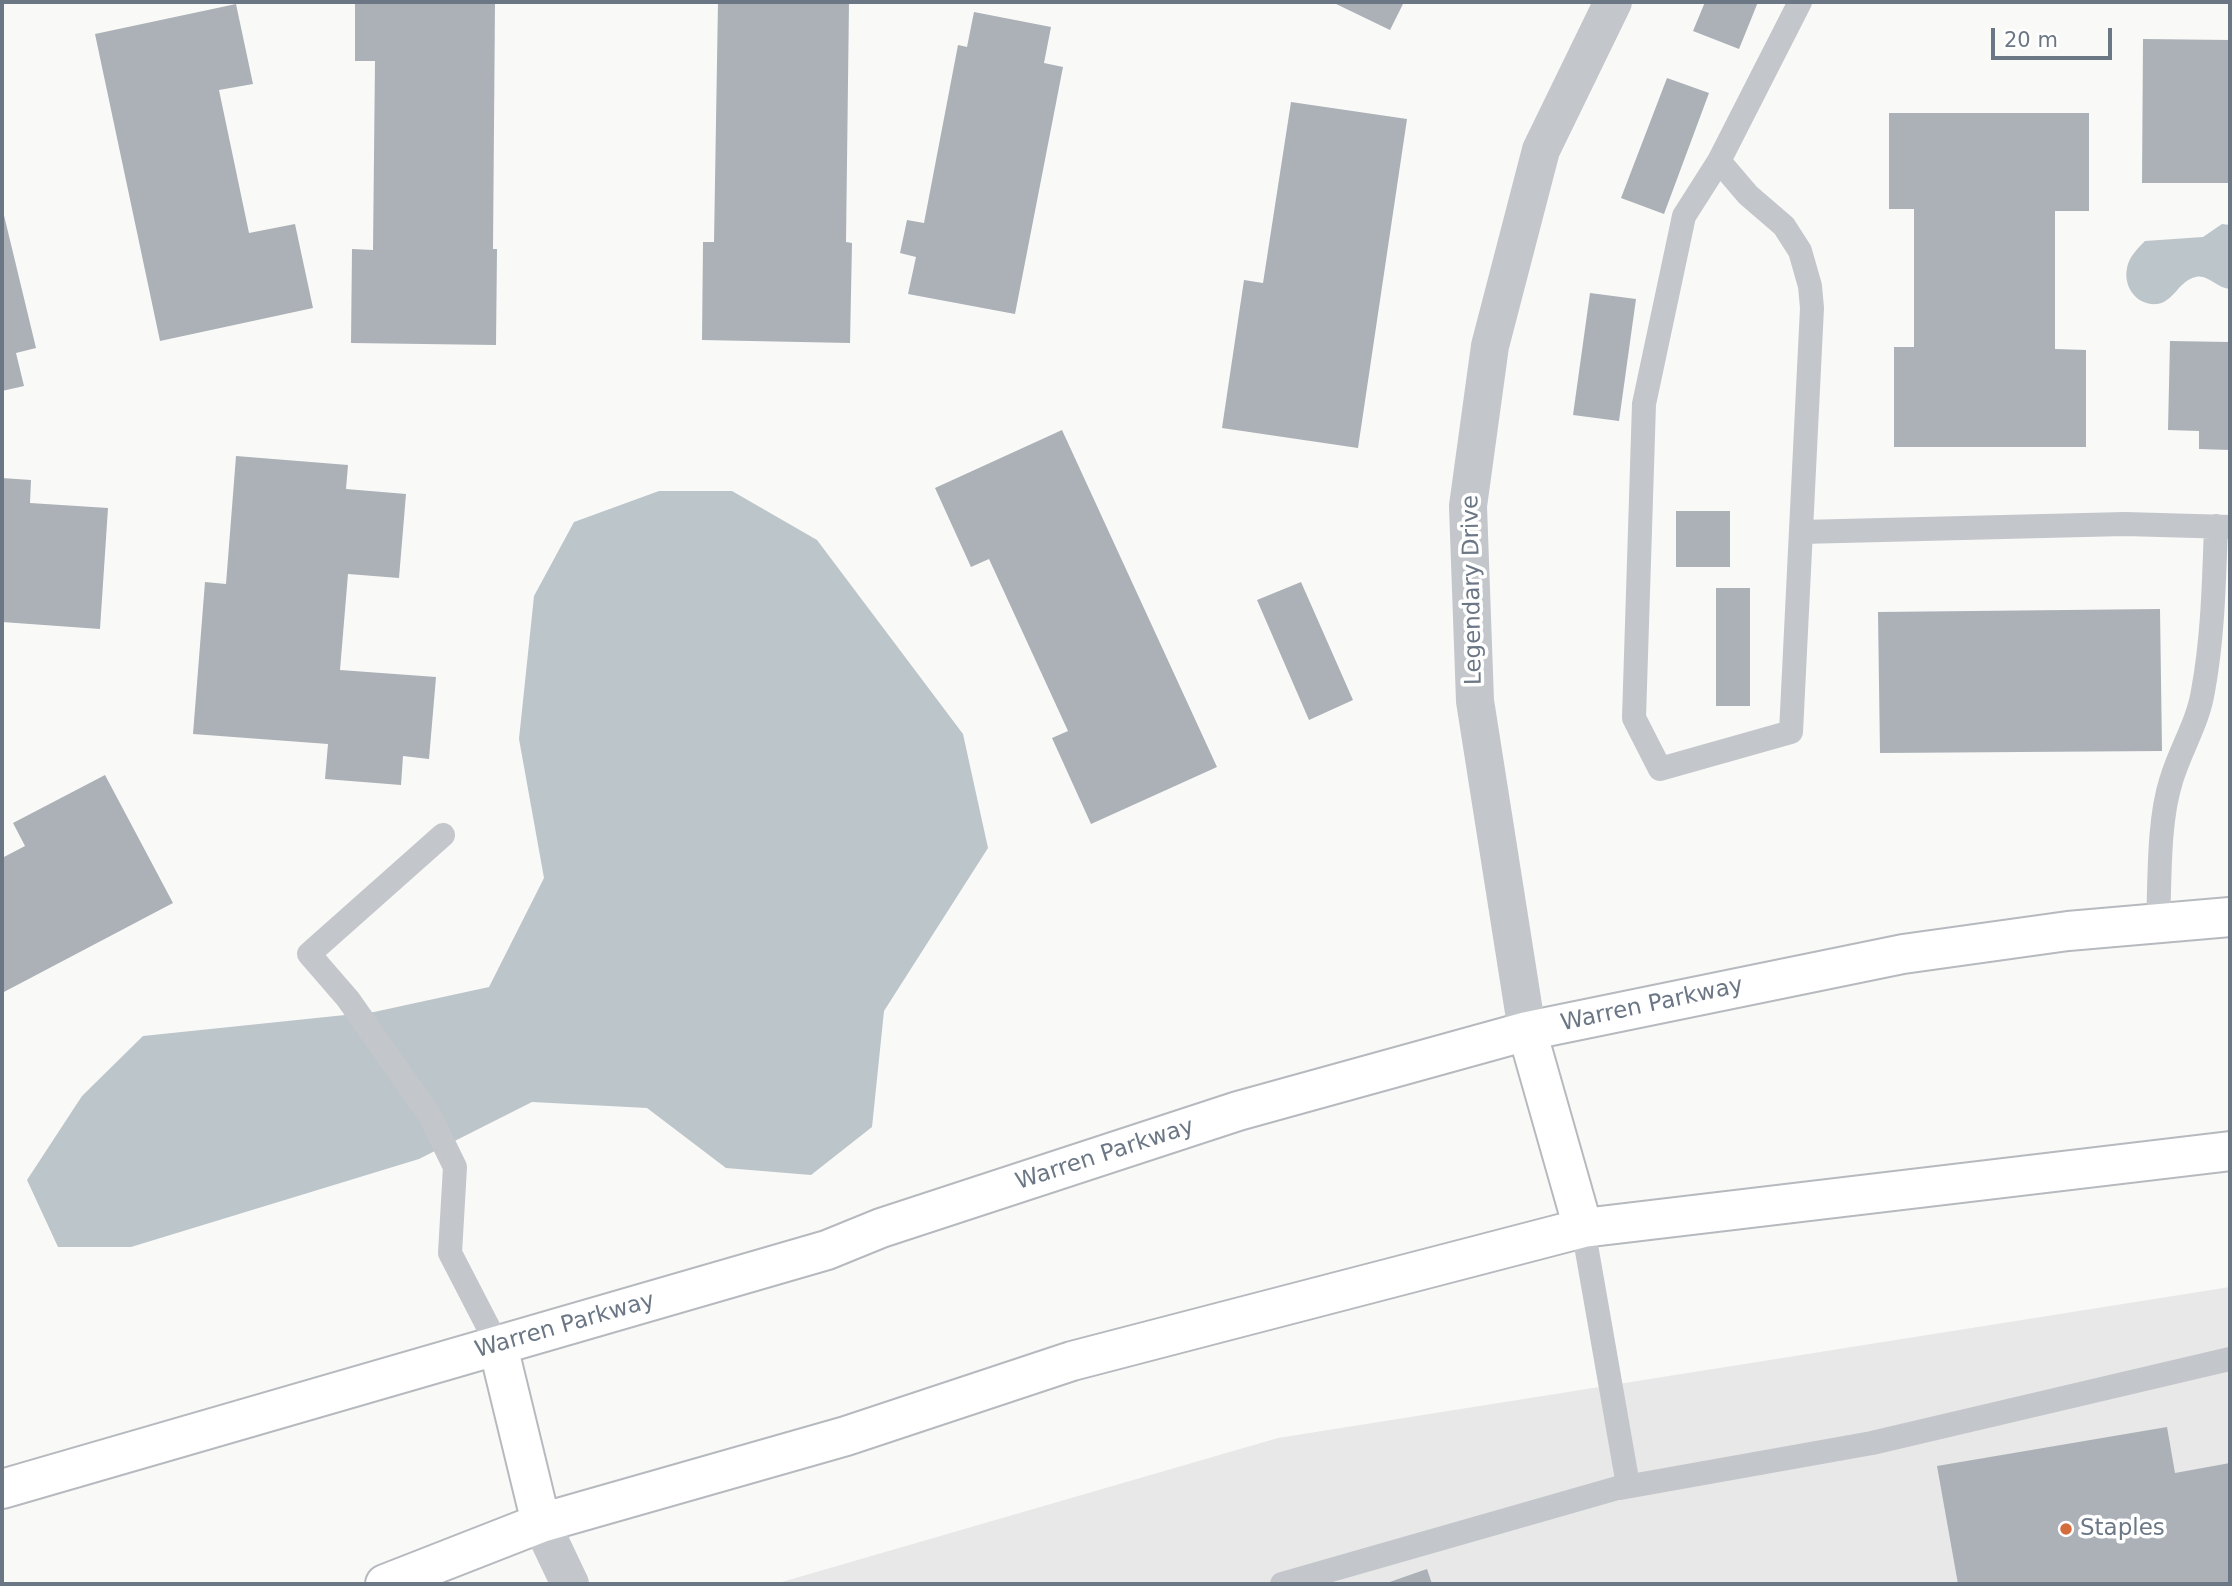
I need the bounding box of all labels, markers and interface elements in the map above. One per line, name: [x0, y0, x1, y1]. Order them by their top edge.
scale bar: [1994, 14, 2115, 58]
text: 20 m: [2004, 28, 2058, 52]
street label: Legendary Drive: [1458, 495, 1488, 685]
street label: Warren Parkway: [1558, 972, 1746, 1038]
street label: Warren Parkway: [1012, 1113, 1198, 1197]
street label: Warren Parkway: [472, 1287, 658, 1365]
place label: Staples: [2080, 1515, 2165, 1543]
marker: Staples: [2058, 1521, 2074, 1537]

